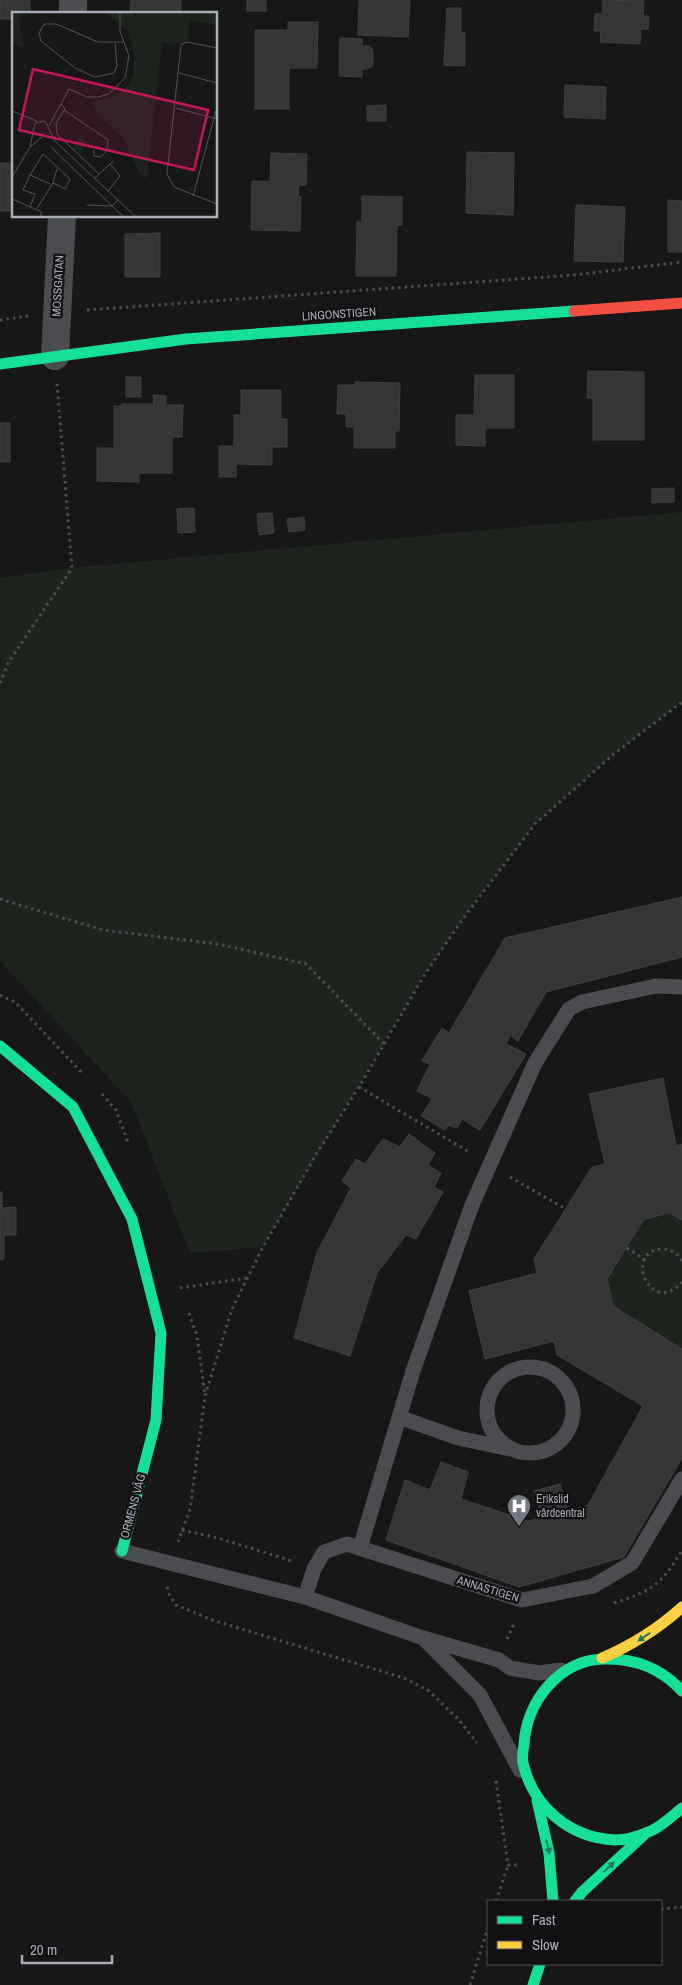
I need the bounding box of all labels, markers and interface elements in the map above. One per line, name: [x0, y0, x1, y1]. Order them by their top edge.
inset map: [12, 12, 218, 218]
street label: MOSSGATAN: [48, 255, 68, 317]
street label: LINGONSTIGEN: [301, 303, 377, 325]
street label: ORMENS VÄG: [117, 1472, 149, 1540]
place label: Erikslid vårdcentral: [536, 1491, 585, 1521]
hospital icon: Erikslid vårdcentral: [506, 1493, 532, 1527]
street label: ANNASTIGEN: [454, 1572, 521, 1606]
one-way arrow: [637, 1632, 651, 1642]
one-way arrow: [544, 1840, 552, 1855]
one-way arrow: [602, 1861, 614, 1873]
legend: [487, 1900, 662, 1965]
text: Fast: [532, 1909, 556, 1930]
scale bar: [22, 1932, 112, 1964]
text: Slow: [532, 1934, 559, 1955]
text: 20 m: [30, 1939, 57, 1960]

